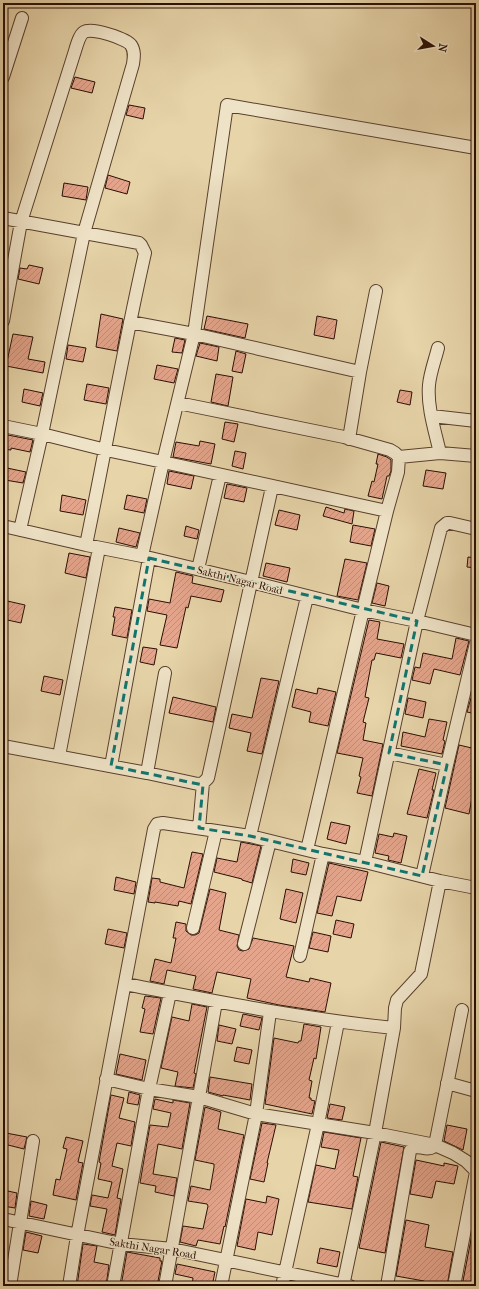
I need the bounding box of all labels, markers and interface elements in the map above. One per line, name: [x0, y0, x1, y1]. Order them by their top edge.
north arrow: [413, 26, 453, 66]
text: N: [435, 42, 450, 54]
street label: Sakthi Nagar Road: [196, 564, 285, 598]
street label: Sakthi Nagar Road: [109, 1235, 198, 1262]

